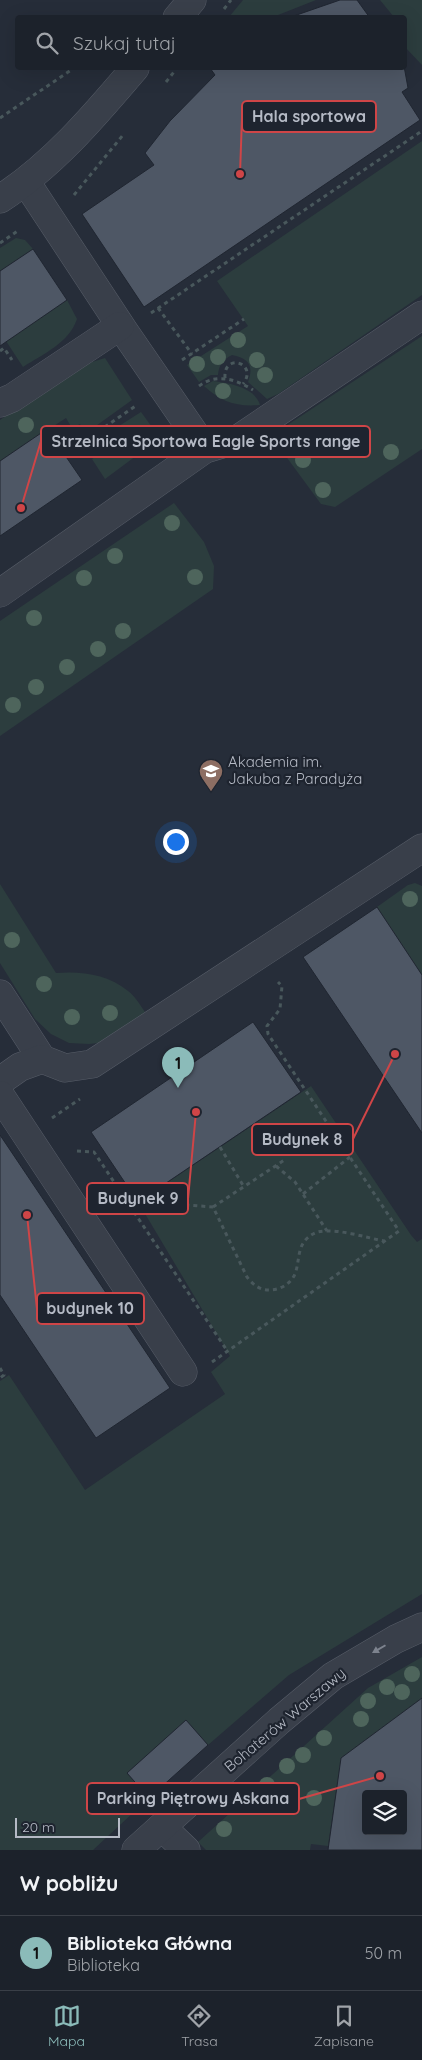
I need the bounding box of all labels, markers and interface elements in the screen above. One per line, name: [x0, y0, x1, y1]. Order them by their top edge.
search box: [15, 15, 407, 70]
icon: search: [33, 29, 61, 57]
text: Szukaj tutaj: [73, 31, 176, 55]
callout: Hala sportowa: [242, 101, 376, 132]
text: Hala sportowa: [252, 106, 366, 126]
callout: Strzelnica Sportowa Eagle Sports range: [41, 426, 370, 457]
text: Strzelnica Sportowa Eagle Sports range: [51, 431, 361, 451]
place label: Akademia im. Jakuba z Paradyża: [228, 752, 362, 788]
school or university icon: Akademia im. Jakuba z Paradyża: [198, 758, 224, 792]
your location: [163, 829, 189, 855]
pin: 1: [162, 1047, 194, 1088]
callout: Budynek 8: [252, 1124, 353, 1155]
text: Budynek 8: [262, 1129, 343, 1149]
callout: Budynek 9: [87, 1183, 188, 1214]
text: Budynek 9: [98, 1188, 178, 1208]
callout: budynek 10: [37, 1293, 144, 1324]
text: budynek 10: [46, 1298, 134, 1318]
one-way arrow: [371, 1645, 386, 1653]
street label: Bohaterów Warszawy: [220, 1663, 349, 1776]
callout: Parking Piętrowy Askana: [87, 1783, 299, 1814]
text: Parking Piętrowy Askana: [97, 1788, 289, 1808]
map controls: [362, 1790, 407, 1835]
button: layers: [362, 1790, 407, 1835]
scale bar: [15, 1815, 120, 1838]
text: 20 m: [22, 1818, 55, 1836]
text: W pobliżu: [20, 1870, 118, 1896]
text: Biblioteka Główna: [67, 1931, 232, 1955]
text: 1: [33, 1943, 39, 1963]
text: 50 m: [365, 1943, 402, 1963]
text: Biblioteka: [67, 1955, 140, 1975]
tab: Mapa: [48, 2002, 85, 2050]
tab: Trasa: [181, 2002, 218, 2050]
tab: Zapisane: [314, 2002, 374, 2050]

